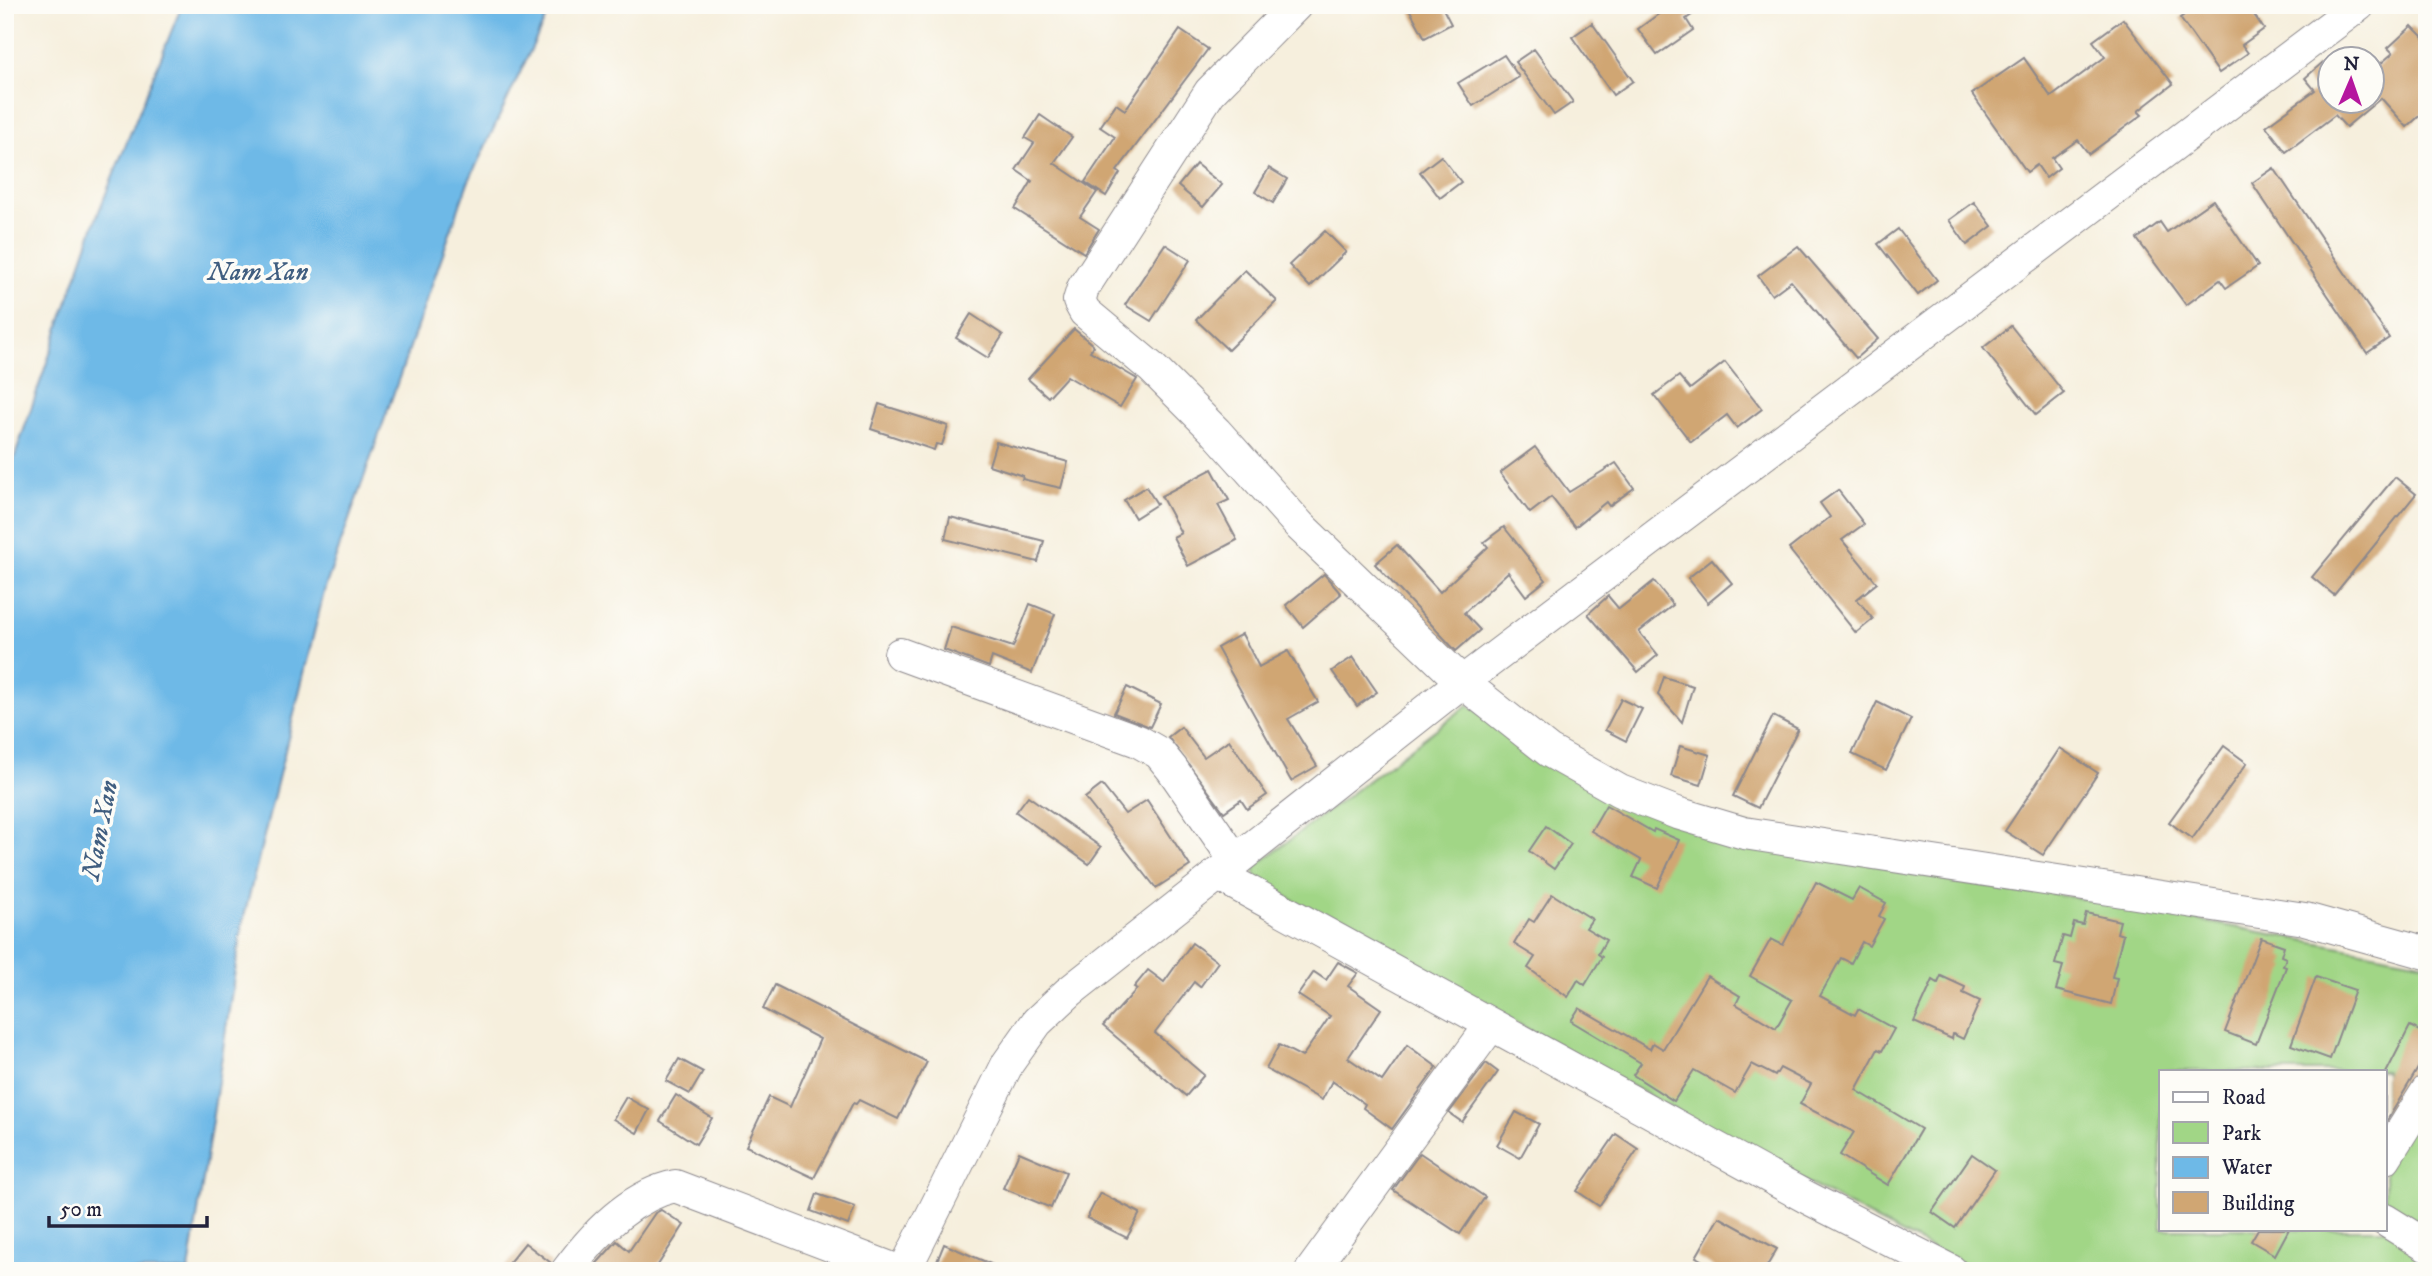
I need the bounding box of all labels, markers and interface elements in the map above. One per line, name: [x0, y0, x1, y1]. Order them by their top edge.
north arrow: [2316, 46, 2386, 116]
text: N: [2343, 53, 2360, 76]
water label: Nam Xan: [206, 256, 308, 289]
water label: Nam Xan: [74, 778, 126, 885]
legend: [2159, 1070, 2386, 1230]
text: Road: [2222, 1085, 2266, 1111]
text: Park: [2222, 1121, 2262, 1147]
text: Water: [2221, 1155, 2272, 1181]
scale bar: [49, 1185, 206, 1229]
text: Building: [2222, 1191, 2295, 1217]
text: 50 m: [60, 1197, 102, 1223]

